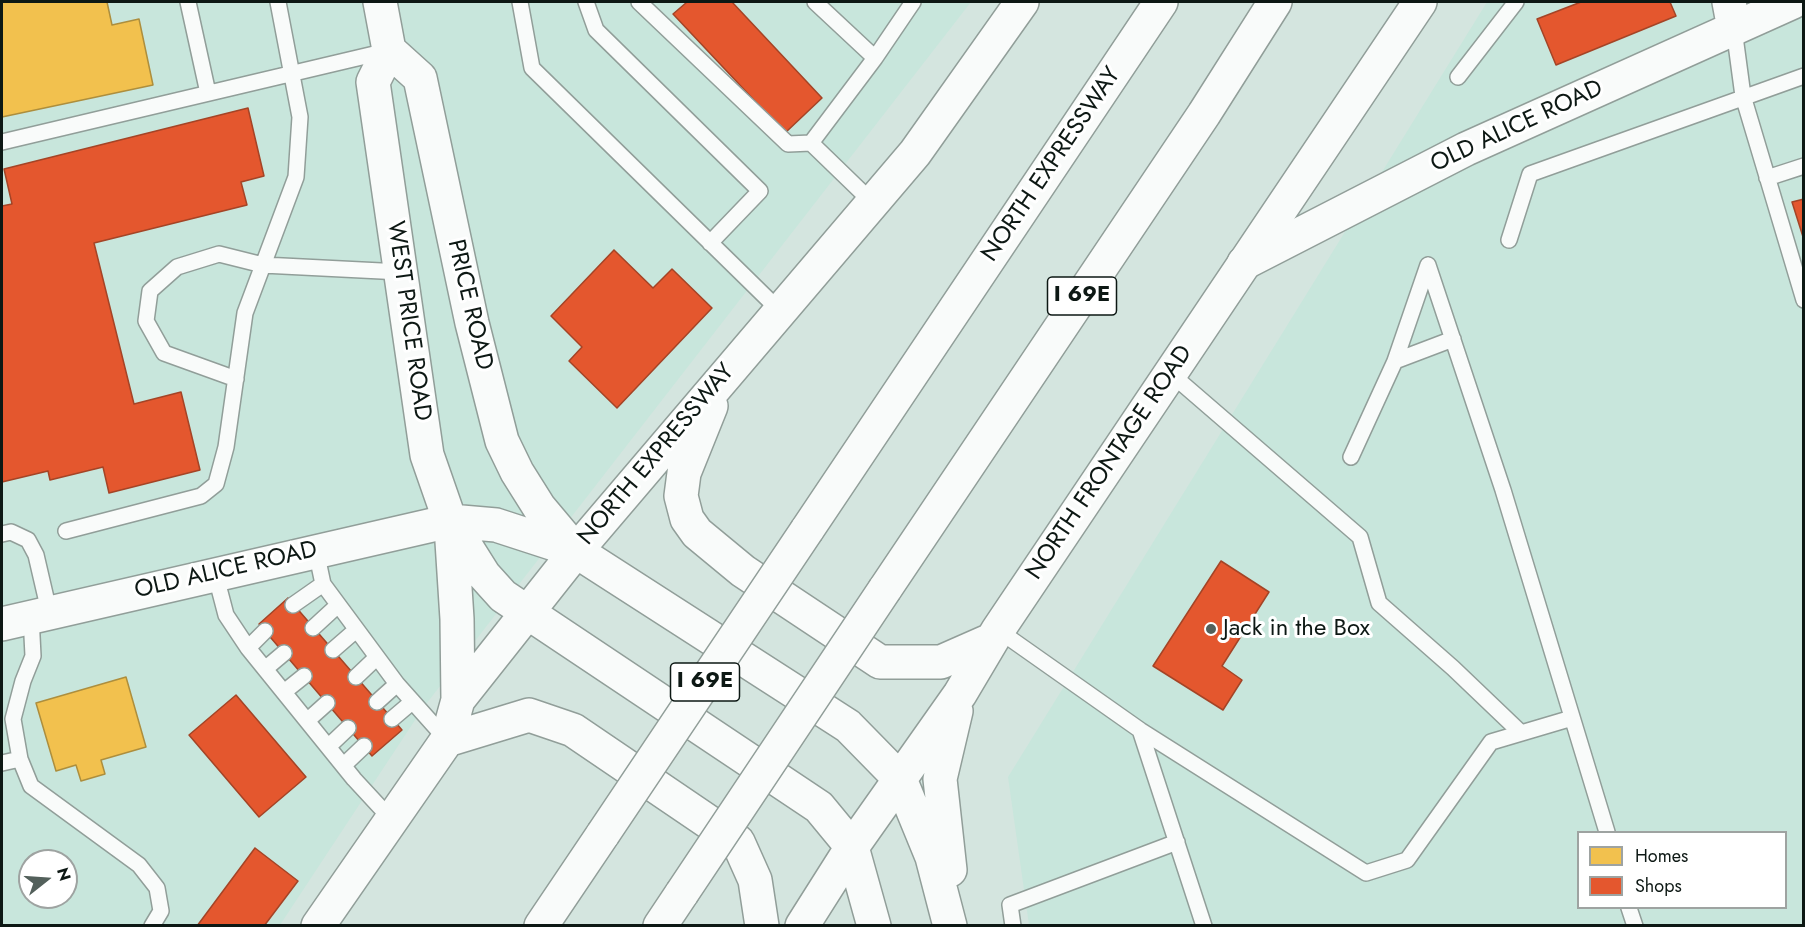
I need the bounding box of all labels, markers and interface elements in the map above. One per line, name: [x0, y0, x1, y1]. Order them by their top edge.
street label: NORTH EXPRESSWAY: [976, 62, 1128, 268]
street label: OLD ALICE ROAD: [1426, 75, 1608, 179]
street label: WEST PRICE ROAD: [380, 219, 436, 423]
street label: PRICE ROAD: [440, 237, 498, 373]
road number: I 69E: [1048, 277, 1116, 315]
street label: NORTH FRONTAGE ROAD: [1021, 340, 1199, 586]
street label: NORTH EXPRESSWAY: [573, 358, 741, 552]
street label: OLD ALICE ROAD: [132, 536, 320, 606]
place label: Jack in the Box: [1223, 615, 1370, 643]
marker: Jack in the Box: [1204, 622, 1218, 636]
road number: I 69E: [670, 663, 740, 701]
legend: [1577, 831, 1787, 909]
text: Homes: [1635, 843, 1688, 869]
north arrow: [18, 849, 78, 909]
text: N: [51, 865, 77, 884]
text: Shops: [1635, 873, 1682, 899]

